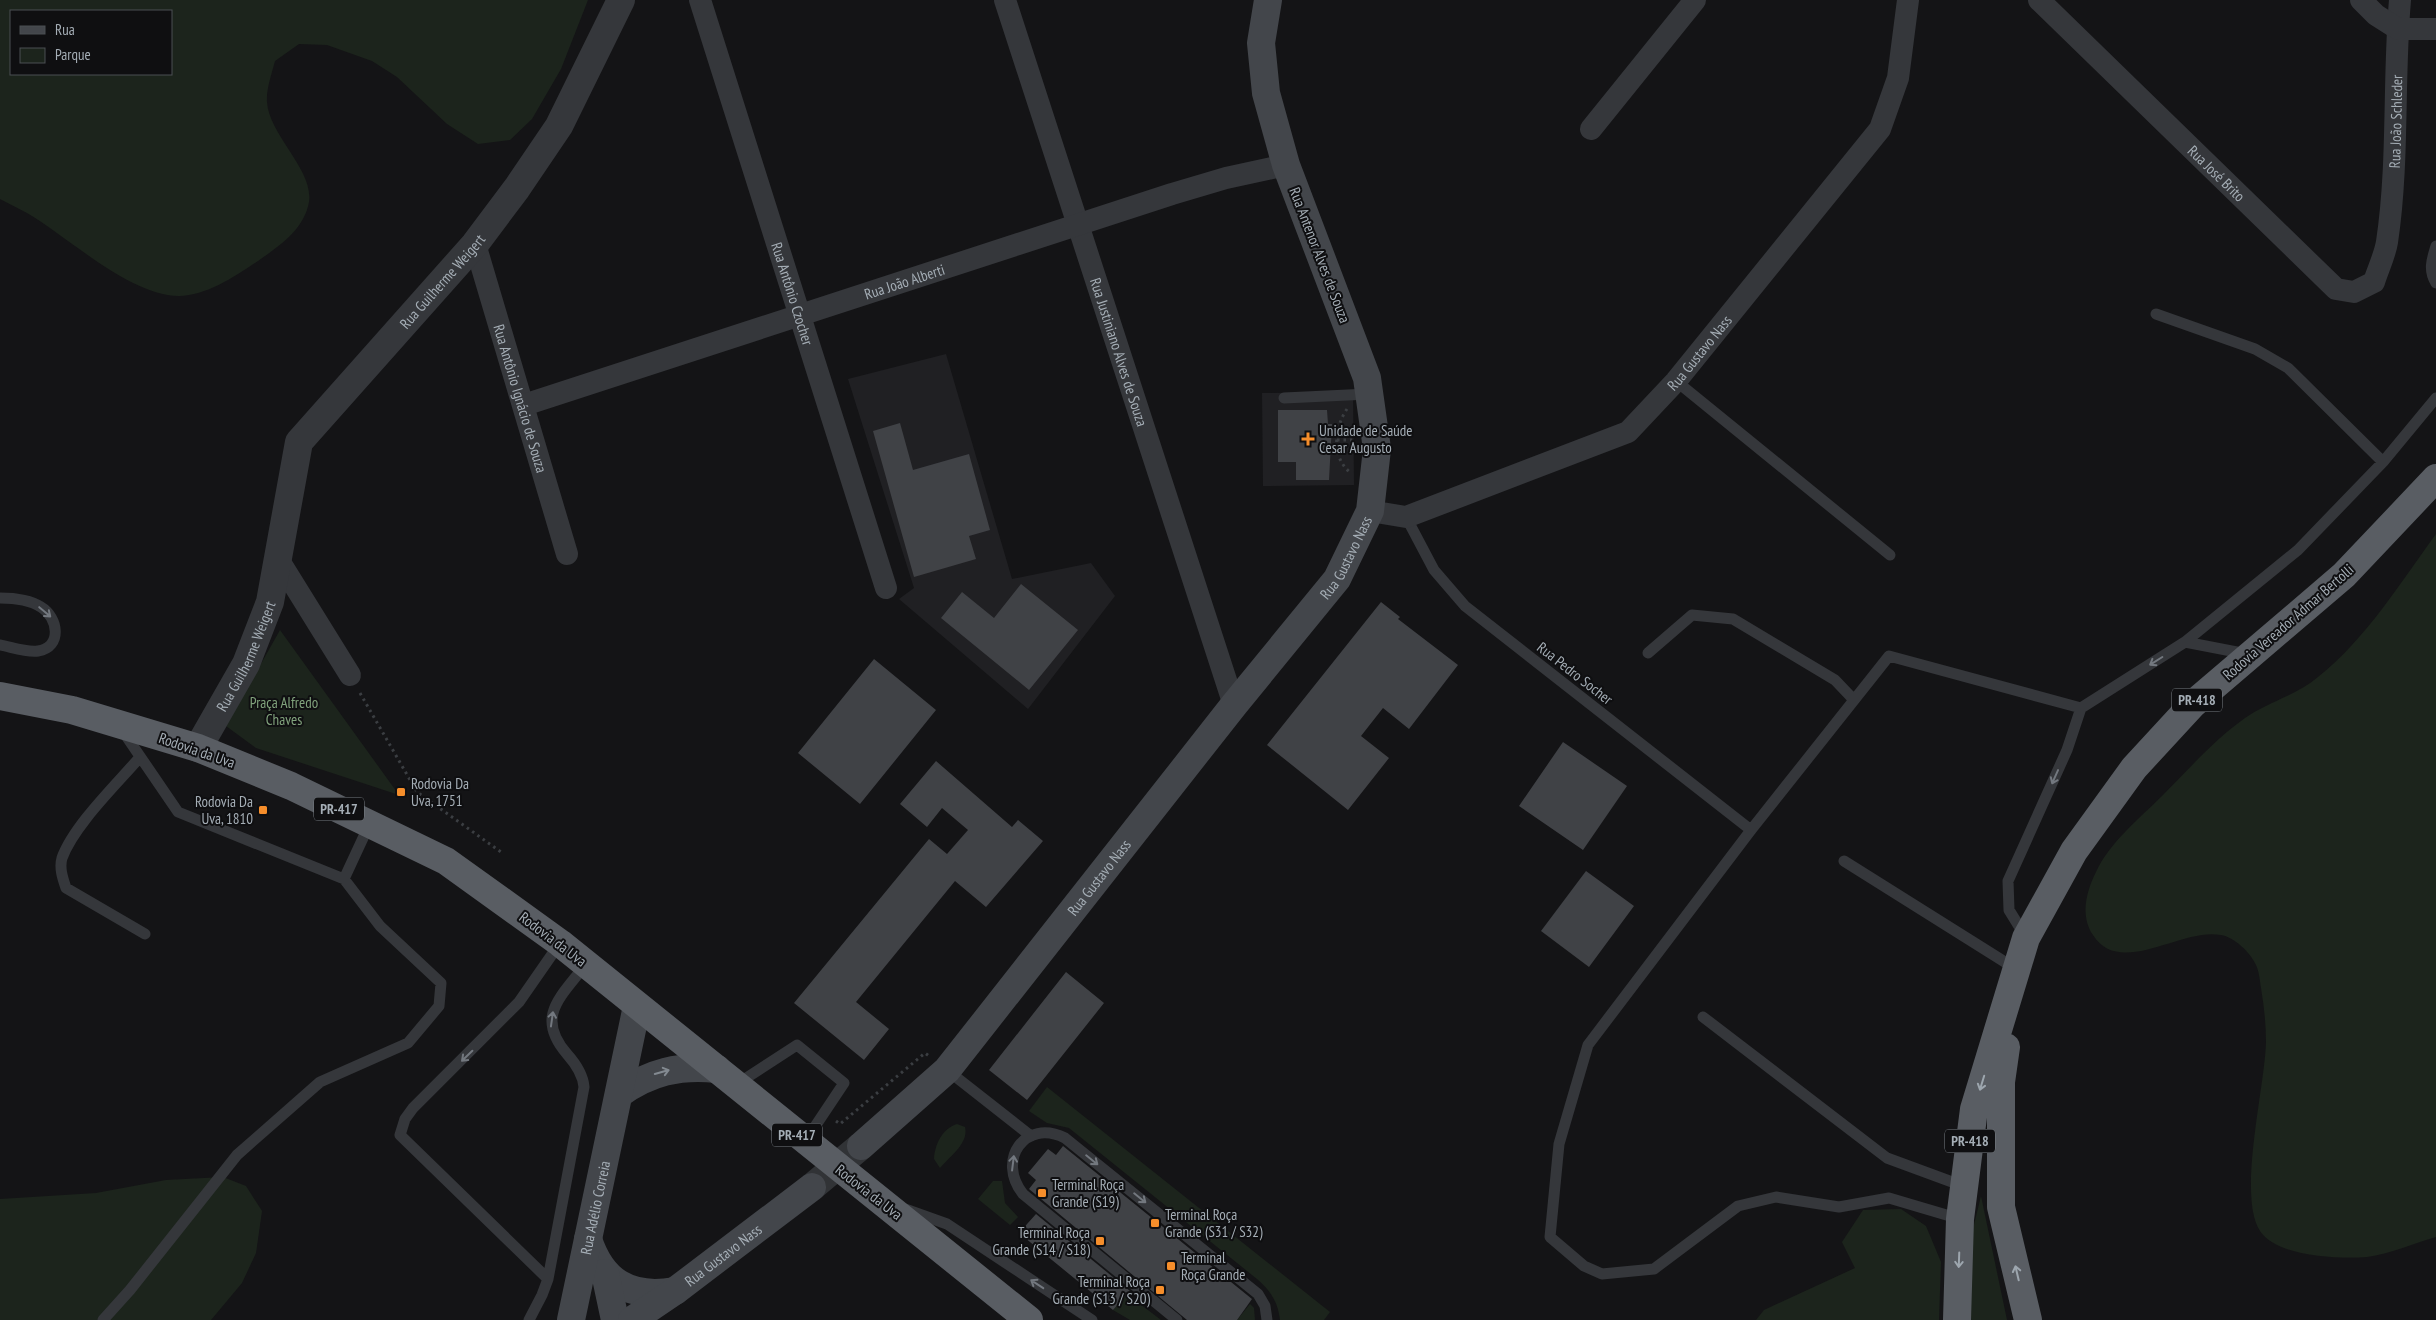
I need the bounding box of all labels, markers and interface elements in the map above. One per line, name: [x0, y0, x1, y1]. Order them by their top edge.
legend: [10, 10, 172, 75]
text: Rua: [55, 20, 75, 39]
text: Parque: [55, 45, 91, 64]
street label: Rua João Schleder: [2384, 74, 2406, 169]
street label: Rua José Brito: [2184, 141, 2249, 205]
street label: Rua Antenor Alves de Souza: [1285, 184, 1355, 326]
street label: Rua Guilherme Weigert: [395, 230, 489, 332]
street label: Rua Antônio Czocher: [768, 240, 818, 348]
street label: Rua João Alberti: [862, 259, 947, 303]
street label: Rua Justiniano Alves de Souza: [1086, 275, 1152, 429]
street label: Rua Gustavo Nass: [1663, 311, 1735, 394]
street label: Rua Antônio Ignácio de Souza: [490, 322, 552, 475]
place label: Unidade de Saúde Cesar Augusto: [1319, 421, 1413, 457]
marker: Unidade de Saúde Cesar Augusto: [1301, 432, 1315, 446]
street label: Rua Gustavo Nass: [1315, 513, 1376, 603]
street label: Rodovia Vereador Admar Bertolli: [2219, 560, 2357, 684]
street label: Rua Guilherme Weigert: [212, 598, 279, 714]
one-way arrow: [39, 606, 52, 617]
street label: Rua Pedro Socher: [1533, 638, 1617, 709]
one-way arrow: [2149, 656, 2163, 666]
road number: PR-418: [2172, 688, 2222, 712]
park label: Praça Alfredo Chaves: [250, 693, 318, 729]
street label: Rodovia da Uva: [156, 728, 238, 772]
one-way arrow: [2050, 769, 2059, 784]
place label: Rodovia Da Uva, 1751: [411, 774, 469, 810]
marker: Rodovia Da Uva, 1751: [395, 786, 407, 798]
place label: Rodovia Da Uva, 1810: [195, 792, 253, 828]
road number: PR-417: [314, 798, 364, 821]
marker: Rodovia Da Uva, 1810: [257, 804, 269, 816]
street label: Rua Gustavo Nass: [1063, 835, 1134, 919]
street label: Rodovia da Uva: [516, 907, 590, 971]
one-way arrow: [547, 1012, 557, 1028]
one-way arrow: [461, 1050, 473, 1062]
one-way arrow: [653, 1067, 669, 1077]
one-way arrow: [1976, 1074, 1986, 1090]
road number: PR-417: [772, 1124, 822, 1146]
road number: PR-418: [1945, 1130, 1995, 1152]
one-way arrow: [1086, 1154, 1099, 1165]
one-way arrow: [1008, 1156, 1018, 1172]
street label: Rua Adélio Correia: [576, 1159, 614, 1256]
street label: Rodovia da Uva: [832, 1160, 906, 1224]
place label: Terminal Roça Grande (S19): [1052, 1175, 1124, 1211]
marker: Terminal Roça Grande (S19): [1036, 1187, 1048, 1199]
one-way arrow: [1133, 1193, 1146, 1204]
place label: Terminal Roça Grande (S31 / S32): [1165, 1205, 1263, 1241]
marker: Terminal Roça Grande (S31 / S32): [1149, 1217, 1161, 1229]
street label: Rua Gustavo Nass: [681, 1219, 765, 1290]
place label: Terminal Roça Grande (S14 / S18): [992, 1223, 1091, 1259]
marker: Terminal Roça Grande (S14 / S18): [1094, 1235, 1106, 1247]
place label: Terminal Roça Grande: [1181, 1248, 1245, 1284]
one-way arrow: [1954, 1252, 1963, 1268]
marker: Terminal Roça Grande: [1165, 1260, 1177, 1272]
one-way arrow: [2012, 1265, 2021, 1281]
place label: Terminal Roça Grande (S13 / S20): [1052, 1272, 1151, 1308]
one-way arrow: [1030, 1278, 1044, 1288]
marker: Terminal Roça Grande (S13 / S20): [1154, 1284, 1166, 1296]

